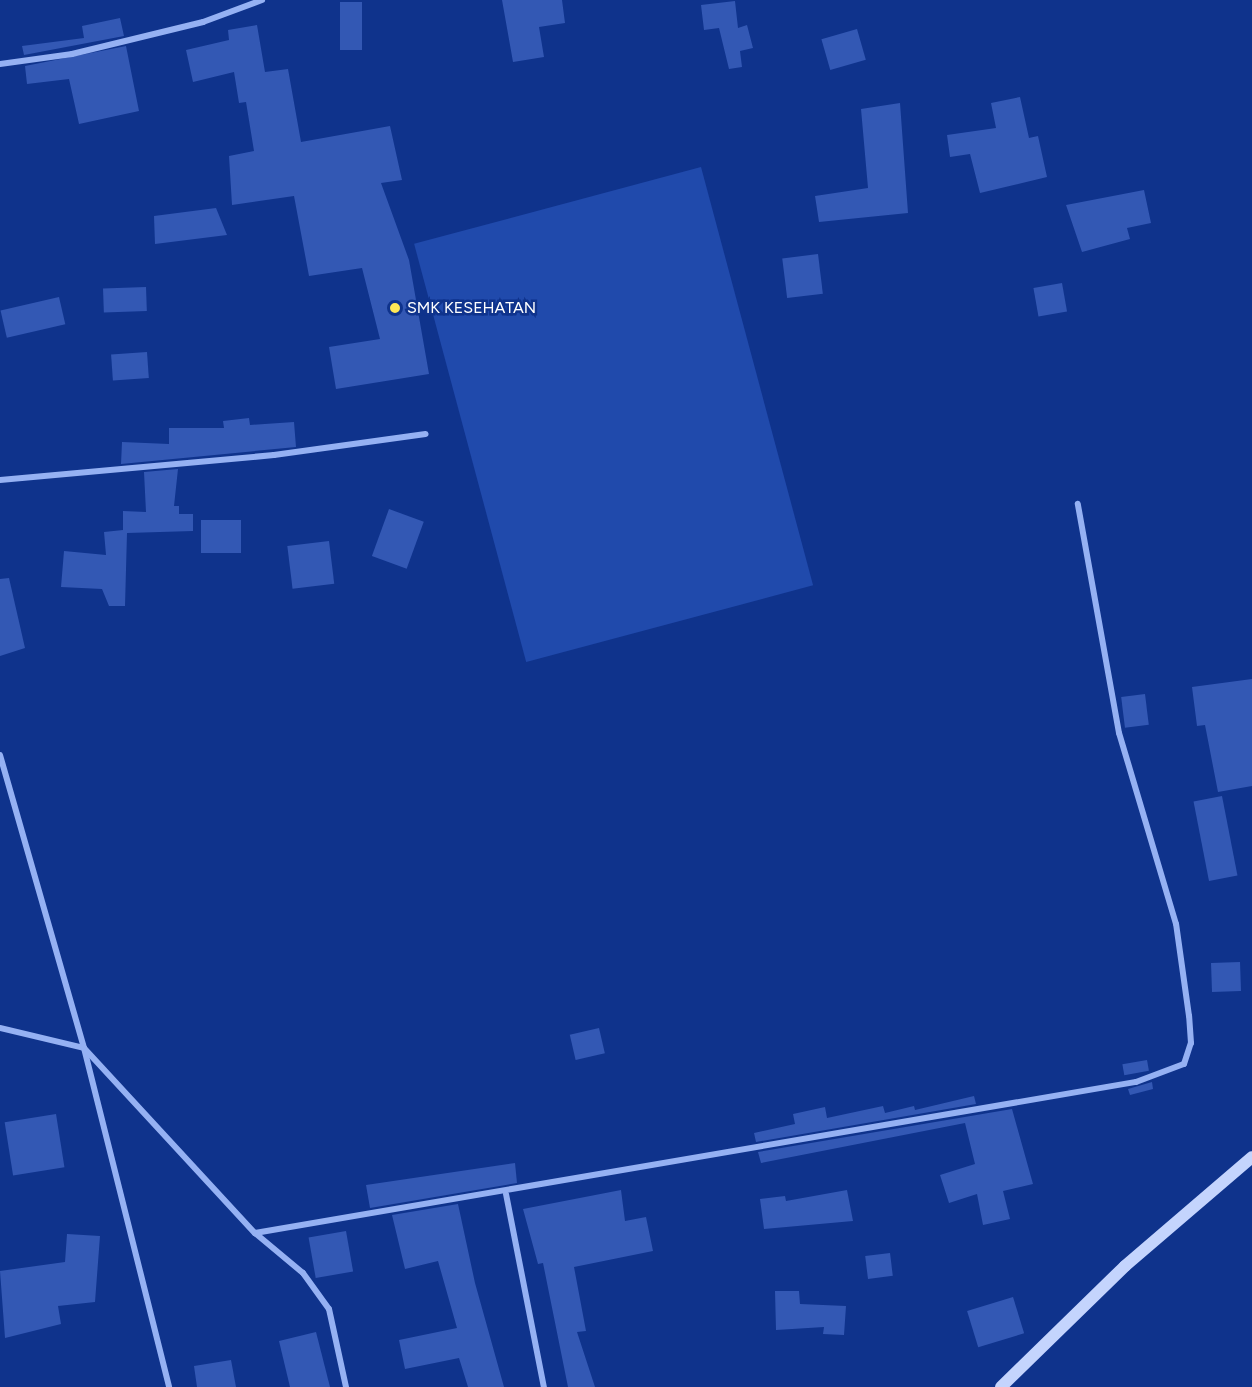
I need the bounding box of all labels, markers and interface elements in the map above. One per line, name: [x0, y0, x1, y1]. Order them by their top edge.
place label: SMK KESEHATAN: [407, 298, 536, 318]
marker: SMK KESEHATAN: [388, 301, 402, 315]

